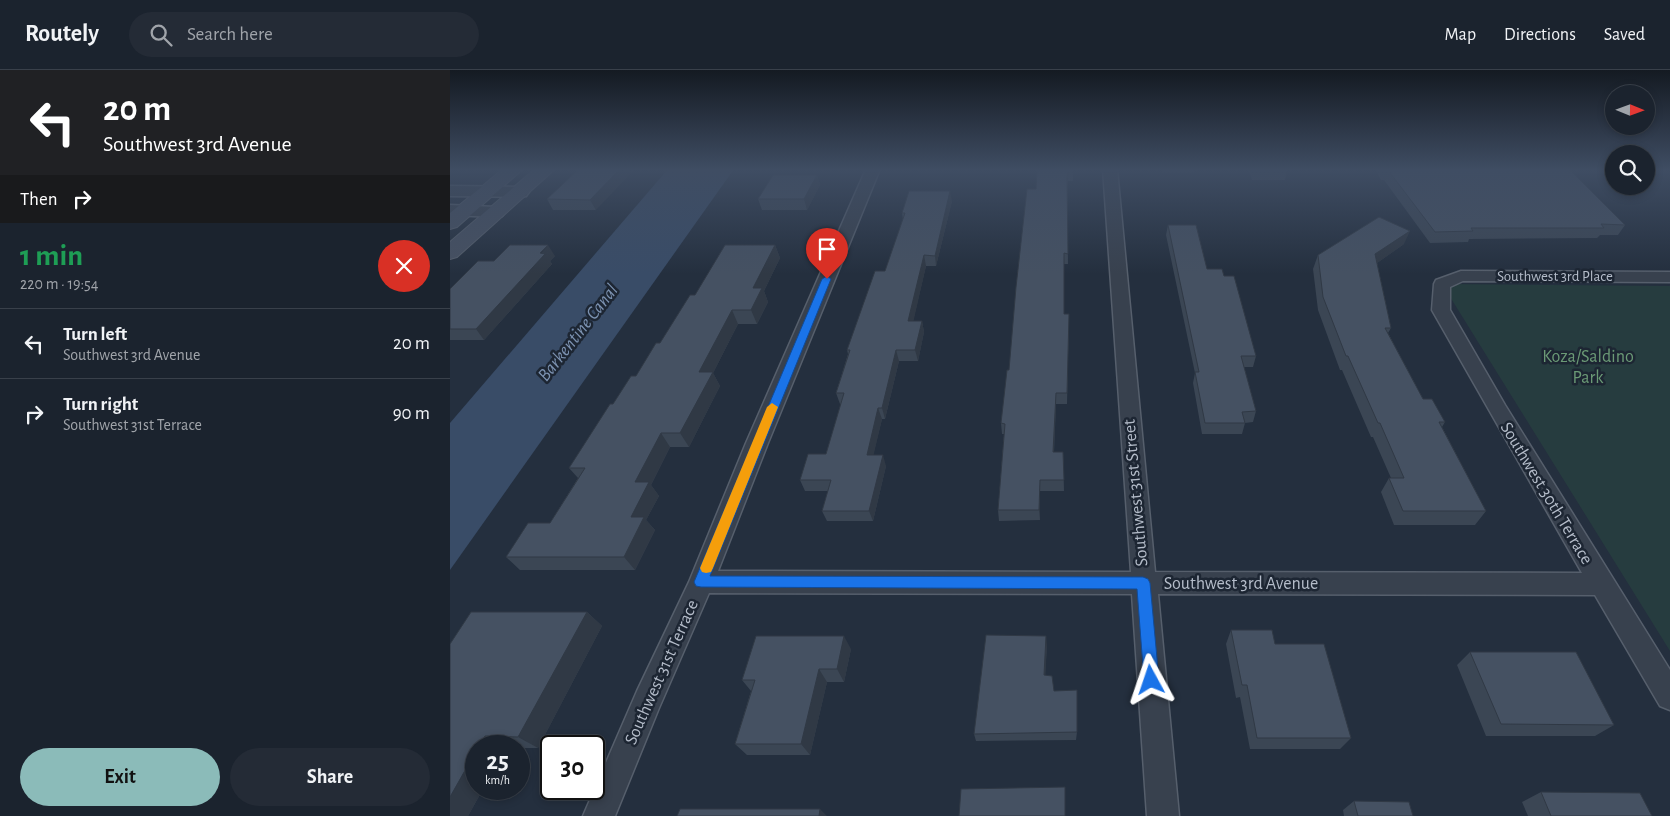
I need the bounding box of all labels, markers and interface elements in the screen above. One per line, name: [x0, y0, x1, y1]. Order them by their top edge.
search box: [129, 12, 479, 57]
icon: search: [147, 21, 175, 49]
text: Routely: [25, 22, 99, 46]
text: Search here: [187, 25, 273, 44]
text: Map: [1445, 26, 1476, 44]
text: Directions: [1504, 26, 1576, 44]
text: Saved: [1604, 26, 1645, 44]
north arrow: [1605, 85, 1655, 135]
map controls: [1605, 85, 1655, 195]
icon: left: [20, 90, 85, 155]
text: 20 m: [103, 92, 171, 127]
text: Southwest 3rd Avenue: [103, 133, 292, 155]
button: search: [1605, 145, 1655, 195]
icon: right: [68, 185, 96, 213]
text: Then: [20, 190, 58, 209]
pin: [806, 228, 848, 279]
icon: arrive: [813, 235, 841, 263]
button: close: [378, 240, 430, 292]
text: 1 min: [20, 241, 83, 271]
street label: Southwest 3rd Place: [1497, 269, 1613, 284]
text: 220 m · 19:54: [20, 276, 98, 292]
water label: Barkentine Canal: [535, 281, 622, 385]
text: Turn left: [63, 325, 127, 344]
icon: left: [20, 330, 48, 358]
text: 20 m: [393, 334, 430, 353]
text: Southwest 3rd Avenue: [63, 347, 200, 363]
park label: Koza/Saldino Park: [1542, 348, 1634, 387]
text: Turn right: [63, 395, 138, 414]
icon: right: [20, 400, 48, 428]
text: 90 m: [393, 404, 430, 423]
text: Southwest 31st Terrace: [63, 417, 202, 433]
street label: Southwest 31st Street: [1121, 418, 1151, 567]
street label: Southwest 30th Terrace: [1497, 419, 1596, 568]
street label: Southwest 3rd Avenue: [1164, 575, 1318, 593]
street label: Southwest 31st Terrace: [622, 597, 702, 747]
position arrow: [1124, 653, 1176, 705]
speed limit sign: 30: [540, 735, 605, 800]
button: Exit: [20, 748, 220, 806]
button: Share: [230, 748, 430, 806]
text: 25: [486, 749, 509, 774]
text: km/h: [485, 774, 510, 786]

